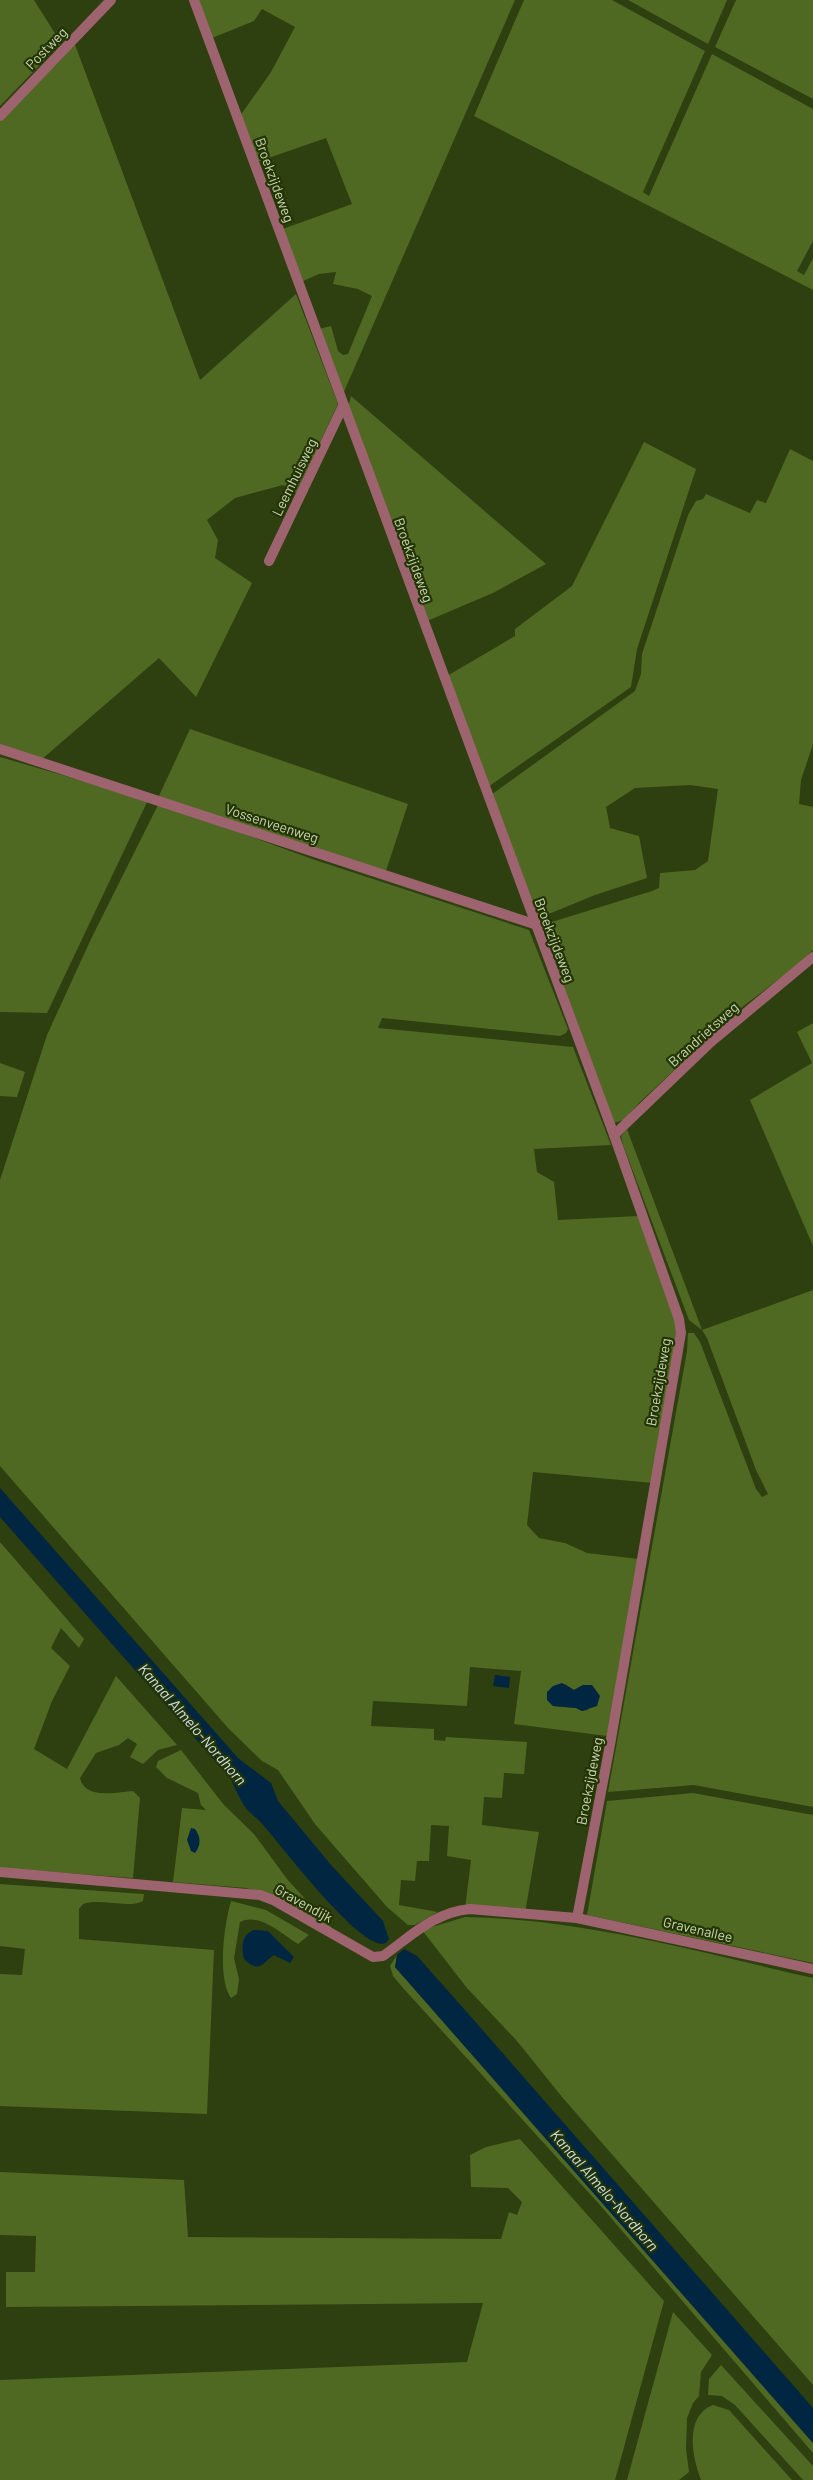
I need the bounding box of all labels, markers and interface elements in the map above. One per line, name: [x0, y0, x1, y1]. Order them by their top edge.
street label: Postweg: [22, 23, 70, 73]
street label: Broekzijdeweg: [252, 135, 298, 225]
street label: Leemhuisweg: [268, 435, 320, 519]
street label: Broekzijdeweg: [391, 515, 437, 605]
street label: Vossenveenweg: [223, 800, 321, 846]
street label: Broekzijdeweg: [531, 895, 579, 985]
street label: Brandrietsweg: [664, 998, 742, 1070]
street label: Broekzijdeweg: [642, 1337, 674, 1427]
water label: Kanaal Almelo-Nordhorn: [135, 1660, 251, 1789]
street label: Broekzijdeweg: [572, 1736, 606, 1826]
street label: Gravendijk: [272, 1880, 336, 1926]
street label: Gravenallee: [662, 1913, 734, 1945]
water label: Kanaal Almelo-Nordhorn: [547, 2126, 663, 2255]

